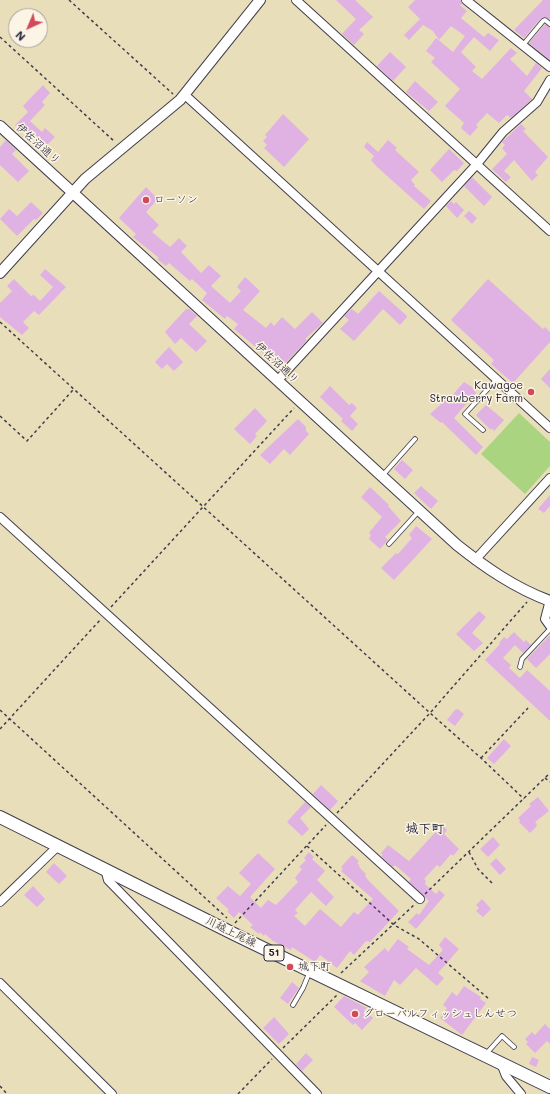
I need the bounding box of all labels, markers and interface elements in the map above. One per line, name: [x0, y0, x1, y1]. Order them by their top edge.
north arrow: [8, 8, 48, 48]
text: N: [12, 28, 28, 45]
street label: 伊佐沼通り: [13, 121, 63, 167]
place label: ローソン: [154, 193, 198, 207]
marker: ローソン: [141, 195, 151, 205]
street label: 伊佐沼通り: [252, 339, 302, 387]
place label: Kawagoe Strawberry Farm: [430, 379, 523, 405]
marker: Kawagoe Strawberry Farm: [526, 387, 536, 397]
district label: 城下町: [406, 821, 444, 837]
street label: 川越上尾線: [203, 914, 259, 950]
road number: 51: [264, 945, 284, 961]
place label: 城下町: [298, 960, 331, 974]
marker: 城下町: [285, 962, 295, 972]
place label: グローバルフィッシュしんせつ: [363, 1007, 517, 1021]
marker: グローバルフィッシュしんせつ: [350, 1009, 360, 1019]

